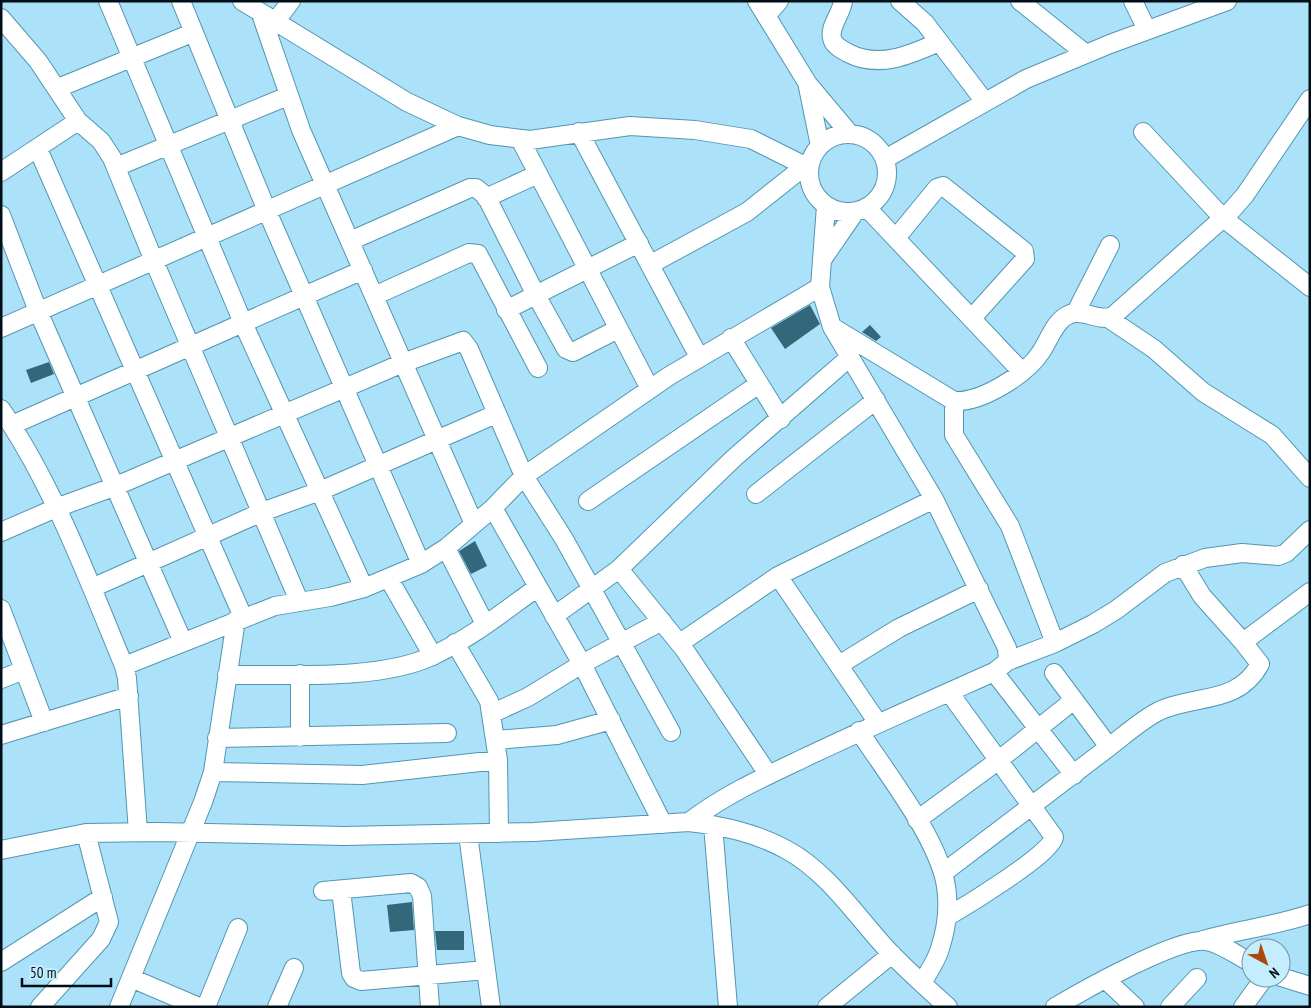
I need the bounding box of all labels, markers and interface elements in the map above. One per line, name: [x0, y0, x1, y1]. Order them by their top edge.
north arrow: [1241, 938, 1291, 988]
scale bar: [22, 956, 111, 988]
text: 50 m: [30, 963, 56, 982]
text: N: [1266, 964, 1283, 982]

